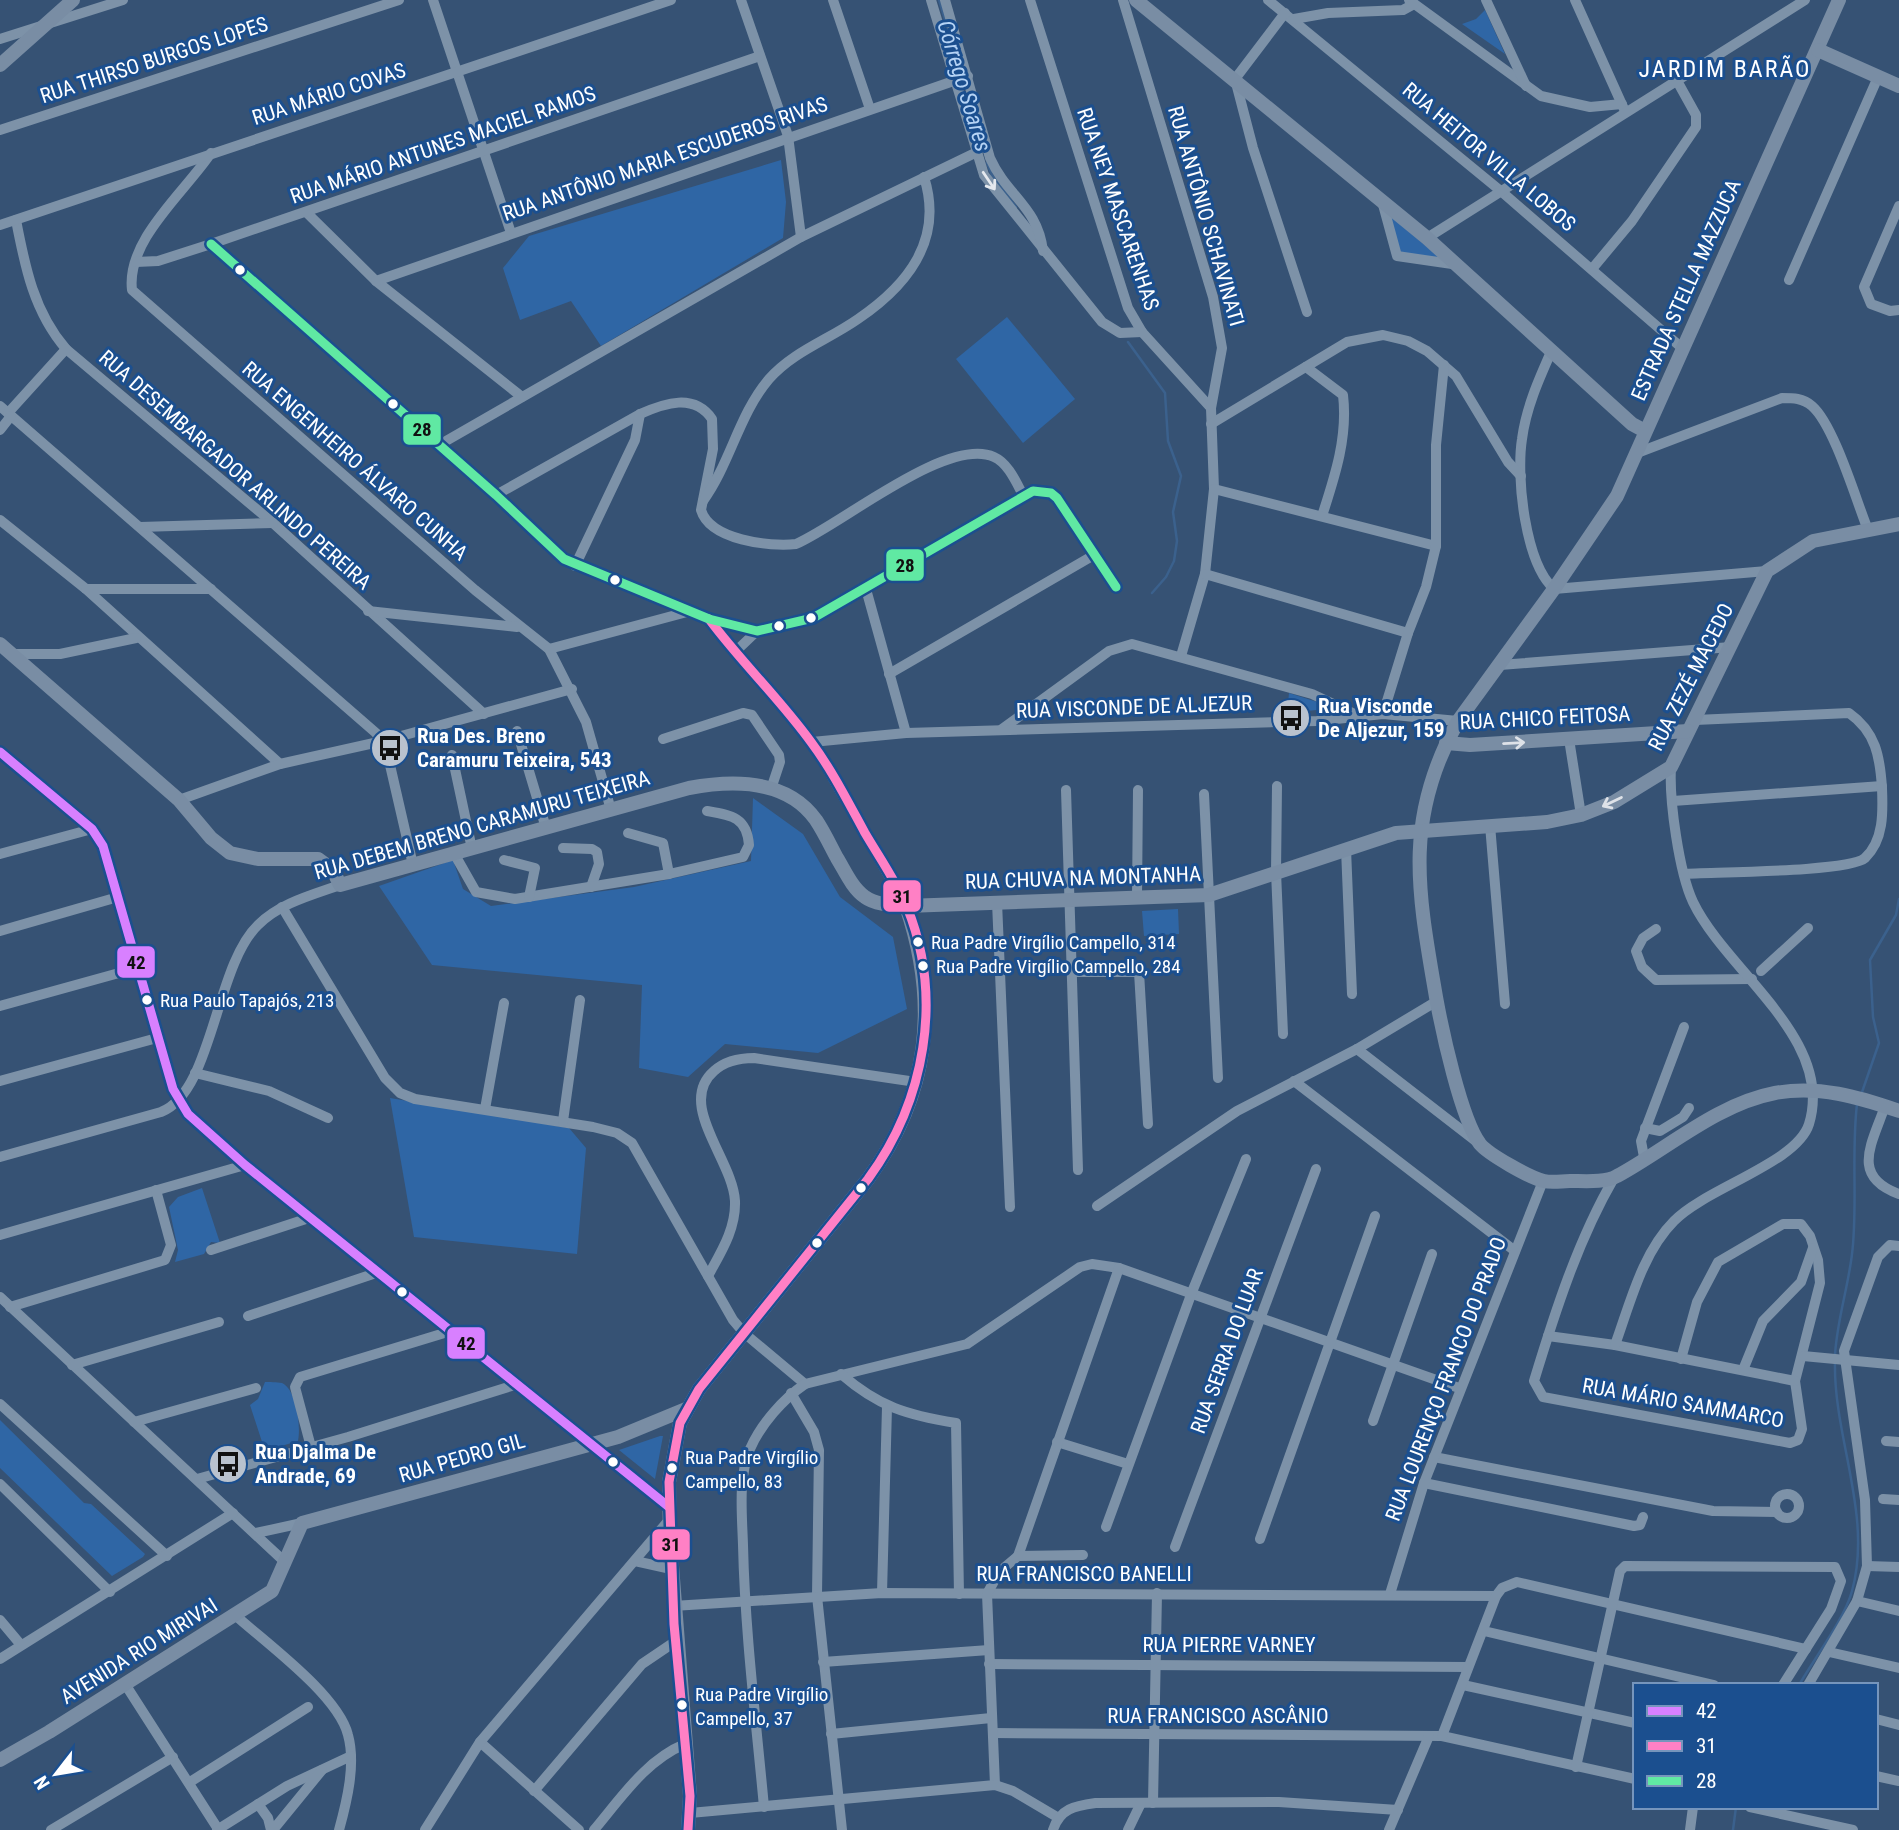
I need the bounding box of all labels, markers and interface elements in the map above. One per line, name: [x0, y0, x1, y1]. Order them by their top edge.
street label: RUA THIRSO BURGOS LOPES: [37, 12, 271, 108]
water label: Córrego Soares: [931, 17, 997, 155]
district label: JARDIM BARÃO: [1638, 55, 1812, 83]
street label: RUA MÁRIO COVAS: [249, 58, 409, 130]
street label: RUA HEITOR VILLA LOBOS: [1398, 78, 1580, 236]
street label: RUA MÁRIO ANTUNES MACIEL RAMOS: [287, 81, 599, 209]
street label: RUA ANTÔNIO MARIA ESCUDEROS RIVAS: [499, 92, 831, 226]
street label: RUA ANTÔNIO SCHAVINATI: [1163, 103, 1249, 329]
street label: RUA NEY MASCARENHAS: [1072, 104, 1164, 314]
one-way arrow: [982, 171, 996, 190]
street label: ESTRADA STELLA MAZZUCA: [1626, 176, 1746, 404]
unlabelled marker: [233, 263, 247, 277]
street label: RUA DESEMBARGADOR ARLINDO PEREIRA: [94, 345, 376, 595]
street label: RUA ENGENHEIRO ÁLVARO CUNHA: [238, 357, 472, 565]
unlabelled marker: [386, 397, 400, 411]
line badge: 28: [402, 413, 442, 446]
text: 28: [412, 418, 432, 441]
line badge: 28: [885, 548, 925, 582]
text: 28: [895, 554, 915, 577]
unlabelled marker: [608, 573, 622, 587]
street label: RUA ZEZÉ MACEDO: [1643, 599, 1739, 755]
unlabelled marker: [804, 611, 818, 625]
unlabelled marker: [772, 619, 786, 633]
street label: RUA VISCONDE DE ALJEZUR: [1016, 691, 1252, 723]
place label: Rua Visconde De Aljezur, 159: [1318, 694, 1445, 742]
bus stop icon: Rua Visconde De Aljezur, 159: [1270, 697, 1312, 739]
street label: RUA CHICO FEITOSA: [1459, 702, 1631, 734]
place label: Rua Des. Breno Caramuru Teixeira, 543: [417, 724, 612, 772]
bus stop icon: Rua Des. Breno Caramuru Teixeira, 543: [369, 727, 411, 769]
one-way arrow: [1503, 736, 1526, 749]
street label: RUA DEBEM BRENO CARAMURU TEIXEIRA: [312, 766, 652, 884]
one-way arrow: [1602, 795, 1623, 809]
street label: RUA CHUVA NA MONTANHA: [965, 862, 1201, 894]
line badge: 31: [882, 879, 922, 913]
text: 31: [892, 885, 912, 908]
place label: Rua Padre Virgílio Campello, 314: [931, 931, 1176, 954]
marker: Rua Padre Virgílio Campello, 314: [911, 935, 925, 949]
line badge: 42: [116, 945, 156, 979]
text: 42: [126, 951, 146, 974]
place label: Rua Padre Virgílio Campello, 284: [936, 955, 1181, 978]
marker: Rua Padre Virgílio Campello, 284: [916, 959, 930, 973]
place label: Rua Paulo Tapajós, 213: [160, 989, 334, 1012]
marker: Rua Paulo Tapajós, 213: [140, 993, 154, 1007]
unlabelled marker: [854, 1181, 868, 1195]
street label: RUA LOURENÇO FRANCO DO PRADO: [1381, 1234, 1511, 1524]
unlabelled marker: [810, 1236, 824, 1250]
street label: RUA SERRA DO LUAR: [1186, 1265, 1268, 1437]
unlabelled marker: [395, 1285, 409, 1299]
line badge: 42: [446, 1326, 486, 1360]
text: 42: [456, 1332, 476, 1355]
street label: RUA MÁRIO SAMMARCO: [1580, 1373, 1786, 1433]
street label: RUA PEDRO GIL: [396, 1429, 528, 1487]
place label: Rua Djalma De Andrade, 69: [255, 1440, 376, 1488]
bus stop icon: Rua Djalma De Andrade, 69: [207, 1443, 249, 1485]
place label: Rua Padre Virgílio Campello, 83: [685, 1446, 818, 1493]
unlabelled marker: [606, 1455, 620, 1469]
marker: Rua Padre Virgílio Campello, 83: [665, 1461, 679, 1475]
line badge: 31: [651, 1528, 691, 1561]
text: 31: [661, 1533, 681, 1556]
street label: RUA FRANCISCO BANELLI: [976, 1562, 1192, 1586]
street label: AVENIDA RIO MIRIVAI: [56, 1593, 222, 1709]
street label: RUA PIERRE VARNEY: [1142, 1633, 1316, 1657]
place label: Rua Padre Virgílio Campello, 37: [695, 1683, 828, 1730]
legend: [1633, 1683, 1878, 1809]
marker: Rua Padre Virgílio Campello, 37: [675, 1698, 689, 1712]
text: 42: [1696, 1699, 1717, 1723]
street label: RUA FRANCISCO ASCÂNIO: [1107, 1704, 1329, 1728]
text: 31: [1696, 1734, 1717, 1758]
north arrow: [21, 1739, 91, 1809]
text: 28: [1696, 1769, 1717, 1793]
text: N: [29, 1772, 55, 1793]

